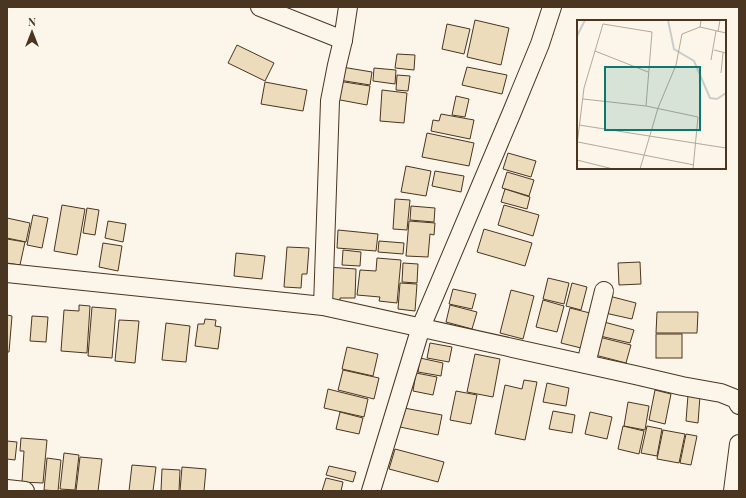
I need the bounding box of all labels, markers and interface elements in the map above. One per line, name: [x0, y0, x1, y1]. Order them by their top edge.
north arrow: [12, 12, 52, 52]
text: N: [28, 14, 36, 29]
inset map: [577, 20, 726, 169]

